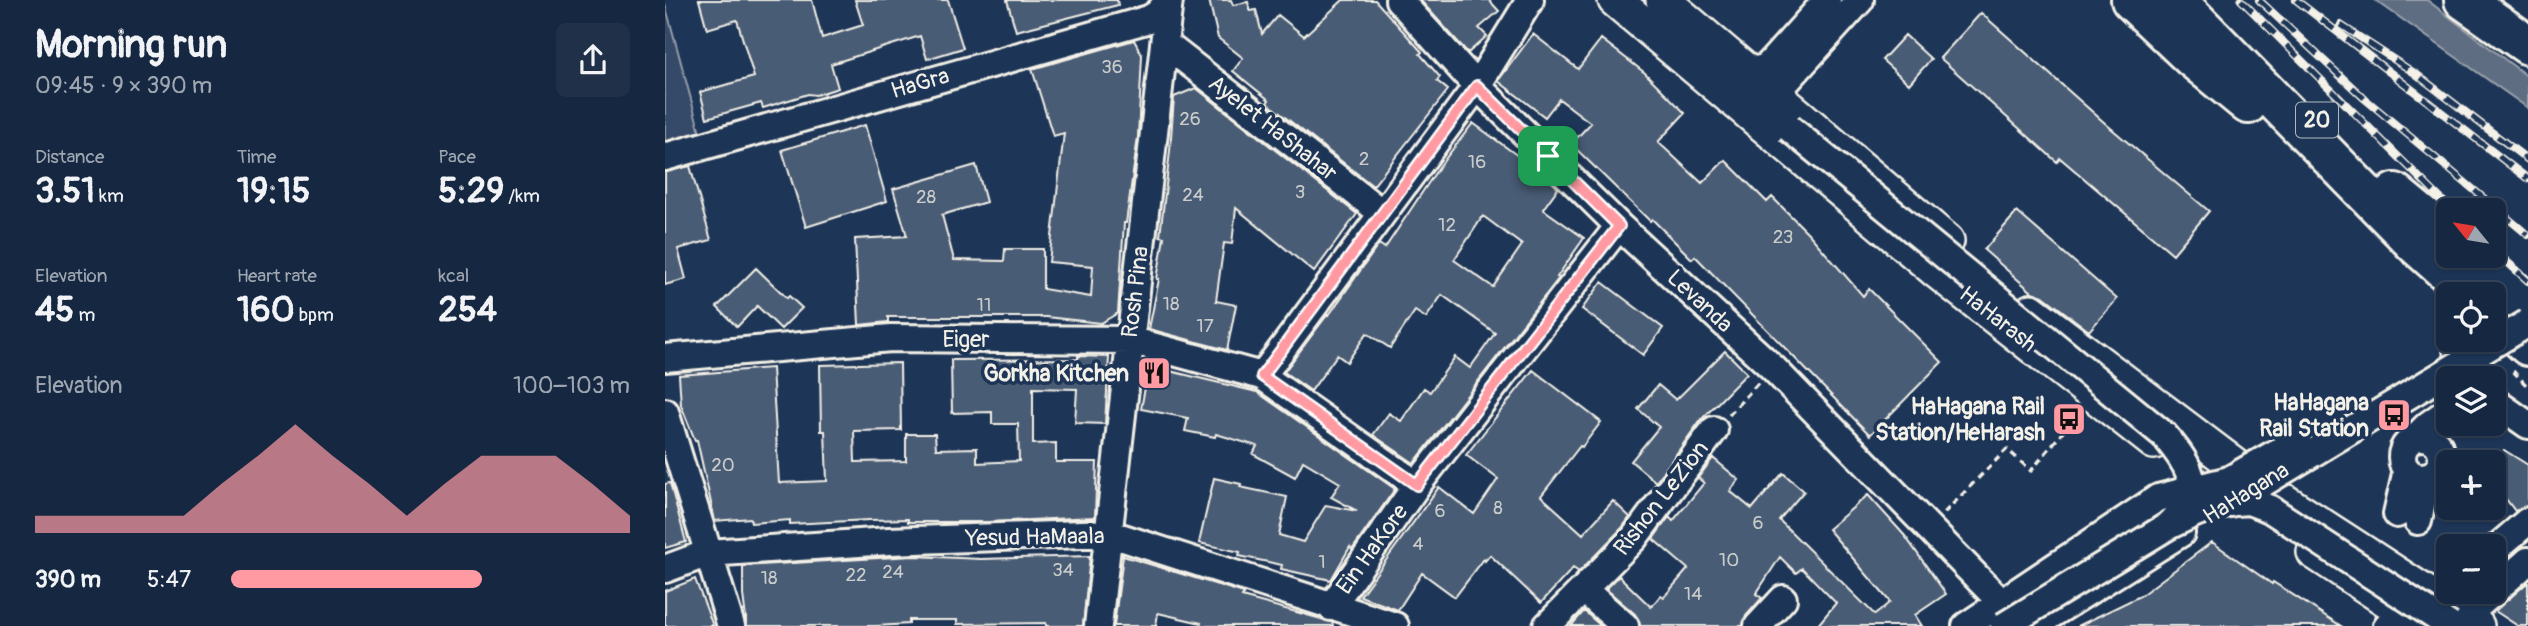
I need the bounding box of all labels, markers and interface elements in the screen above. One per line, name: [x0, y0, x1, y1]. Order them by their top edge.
text: Morning run: [35, 21, 227, 69]
button: share: [556, 23, 630, 97]
house number: 36: [1101, 55, 1123, 79]
street label: HaGra: [887, 61, 953, 105]
street label: Ayelet HaShahar: [1203, 69, 1343, 187]
text: 09:45 · 9 × 390 m: [35, 71, 212, 100]
road number: 20: [2296, 102, 2338, 138]
house number: 26: [1179, 107, 1201, 131]
pin: [1518, 126, 1578, 186]
icon: arrive: [1529, 137, 1567, 175]
text: Distance: [35, 145, 104, 169]
text: Time: [237, 145, 276, 169]
text: Pace: [438, 145, 476, 169]
house number: 2: [1359, 147, 1369, 171]
house number: 16: [1468, 150, 1486, 174]
text: 3.51: [35, 169, 95, 213]
text: 19:15: [237, 169, 310, 213]
text: 5:29: [438, 169, 504, 213]
house number: 3: [1295, 180, 1305, 204]
house number: 24: [1182, 183, 1204, 207]
text: km: [95, 184, 124, 208]
text: /km: [504, 184, 540, 208]
house number: 28: [916, 185, 936, 209]
north arrow: [2436, 198, 2506, 268]
map controls: [2436, 198, 2506, 604]
house number: 12: [1438, 213, 1456, 237]
house number: 23: [1773, 225, 1793, 249]
street label: Rosh Pina: [1115, 245, 1155, 339]
street label: Levanda: [1661, 263, 1739, 339]
text: Elevation: [35, 264, 107, 288]
text: Heart rate: [237, 264, 317, 288]
text: kcal: [438, 264, 469, 288]
street label: HaHarash: [1953, 280, 2043, 358]
button: locate: [2436, 282, 2506, 352]
text: 45: [35, 288, 74, 332]
text: 160: [237, 288, 295, 332]
text: 254: [438, 288, 497, 332]
house number: 18: [1162, 292, 1180, 316]
house number: 11: [977, 293, 991, 317]
text: m: [74, 303, 95, 327]
text: bpm: [295, 303, 334, 327]
house number: 17: [1196, 314, 1214, 338]
street label: Eiger: [942, 325, 990, 354]
restaurant icon: Gorkha Kitchen: [1135, 354, 1173, 392]
place label: Gorkha Kitchen: [984, 359, 1129, 388]
button: layers: [2436, 366, 2506, 436]
text: Elevation: [35, 371, 123, 400]
text: 100–103 m: [513, 371, 630, 400]
place label: HaHagana Rail Station: [2259, 388, 2369, 443]
place label: HaHagana Rail Station/HeHarash: [1875, 392, 2045, 447]
bus stop icon: HaHagana Rail Station: [2375, 396, 2413, 434]
bus stop icon: HaHagana Rail Station/HeHarash: [2050, 400, 2088, 438]
street label: Rishon LeZion: [1607, 435, 1715, 561]
button: +: [2436, 450, 2506, 520]
house number: 20: [711, 453, 735, 477]
street label: HaHagana: [2198, 455, 2294, 531]
house number: 8: [1493, 496, 1503, 520]
street label: Ein HaKore: [1330, 498, 1415, 600]
house number: 6: [1434, 499, 1446, 523]
house number: 6: [1752, 511, 1764, 535]
street label: Yesud HaMaala: [964, 521, 1105, 553]
house number: 4: [1412, 532, 1424, 556]
button: −: [2436, 534, 2506, 604]
house number: 10: [1719, 548, 1739, 572]
house number: 1: [1318, 550, 1326, 574]
house number: 34: [1052, 558, 1074, 582]
house number: 24: [882, 560, 904, 584]
house number: 22: [845, 563, 867, 587]
text: 390 m: [35, 565, 101, 594]
text: 5:47: [147, 565, 191, 594]
house number: 18: [760, 566, 778, 590]
house number: 14: [1684, 582, 1702, 606]

